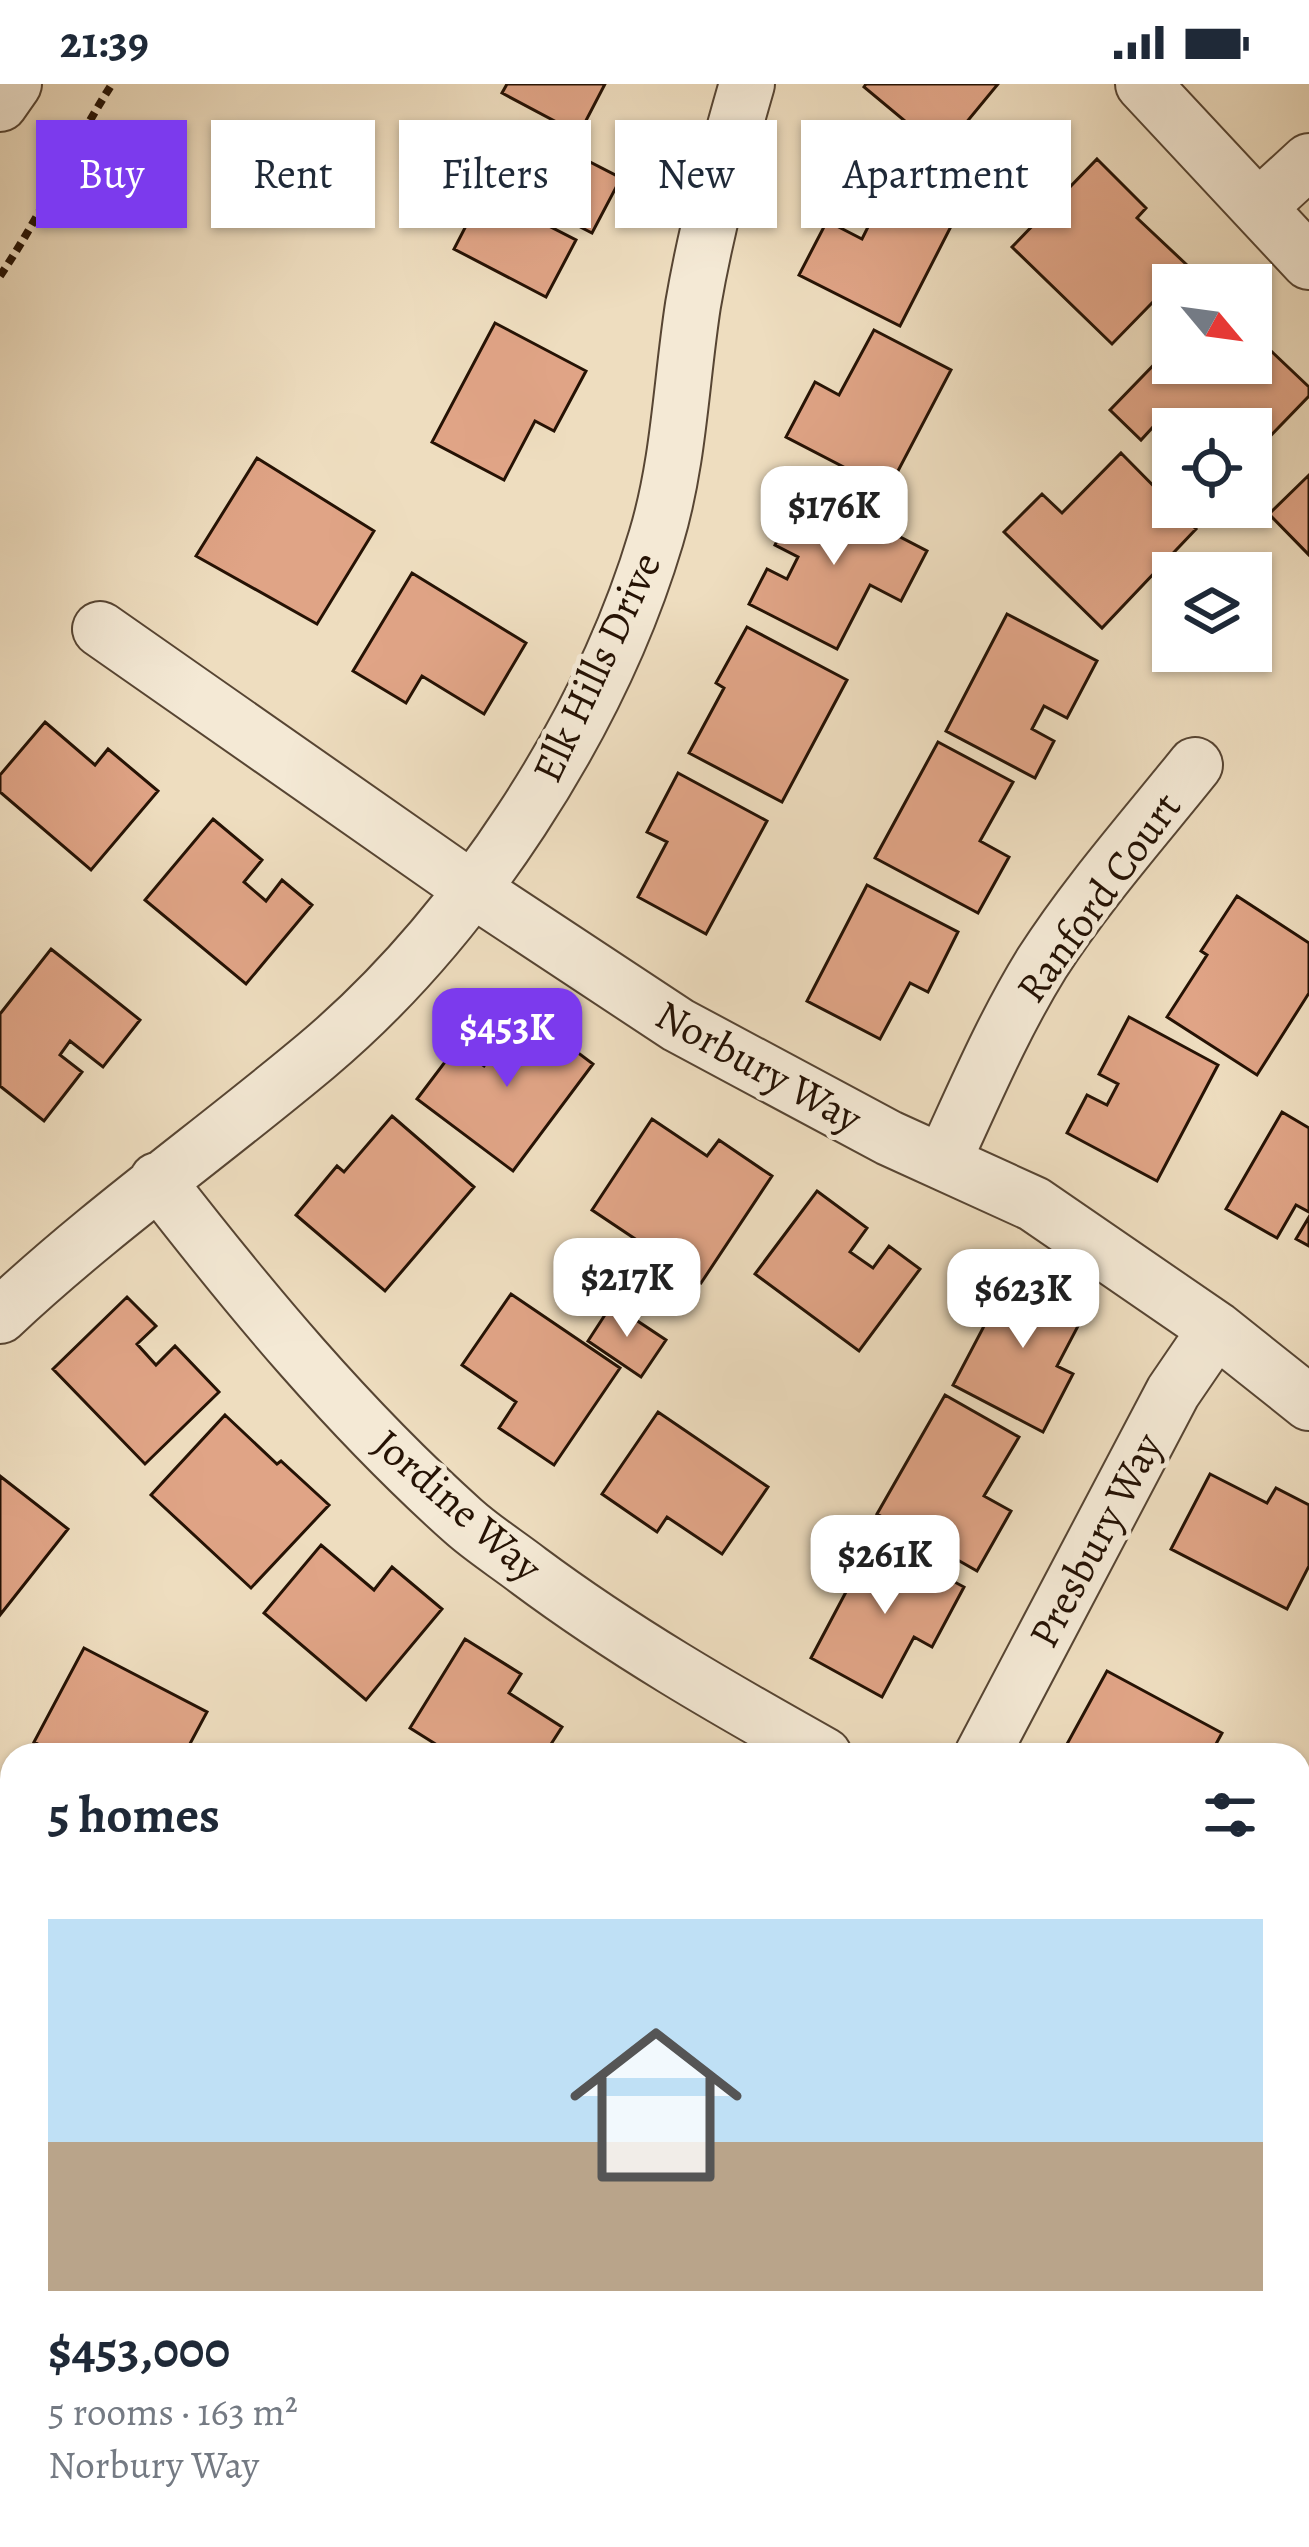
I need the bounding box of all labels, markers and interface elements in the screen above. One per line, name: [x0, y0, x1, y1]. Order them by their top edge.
text: 21:39: [60, 11, 149, 73]
chip: Buy: [36, 120, 187, 228]
chip: Rent: [211, 120, 375, 228]
chip: Filters: [399, 120, 591, 228]
chip: New: [615, 120, 777, 228]
chip: Apartment: [801, 120, 1071, 228]
north arrow: [1152, 264, 1272, 384]
map controls: [1152, 264, 1272, 672]
button: locate: [1152, 408, 1272, 528]
pin: $176K: [750, 466, 918, 568]
text: $176K: [788, 478, 880, 531]
street label: Elk Hills Drive: [518, 543, 674, 791]
button: layers: [1152, 552, 1272, 672]
street label: Ranford Court: [1002, 780, 1194, 1014]
street label: Norbury Way: [646, 986, 873, 1147]
pin: $453K: [423, 988, 591, 1090]
text: $453K: [459, 1000, 555, 1053]
pin: $217K: [543, 1238, 711, 1340]
pin: $623K: [939, 1249, 1107, 1351]
text: $217K: [580, 1250, 674, 1303]
text: $623K: [974, 1261, 1072, 1314]
street label: Jordine Way: [361, 1416, 556, 1595]
street label: Presbury Way: [1015, 1422, 1176, 1657]
pin: $261K: [801, 1515, 969, 1617]
text: $261K: [838, 1527, 932, 1580]
text: 5 homes: [48, 1780, 220, 1850]
icon: filters: [1197, 1782, 1263, 1848]
icon: home: [548, 1997, 764, 2213]
text: $453,000: [48, 2315, 230, 2385]
text: 5 rooms · 163 m²: [48, 2385, 298, 2438]
text: Norbury Way: [48, 2438, 259, 2491]

